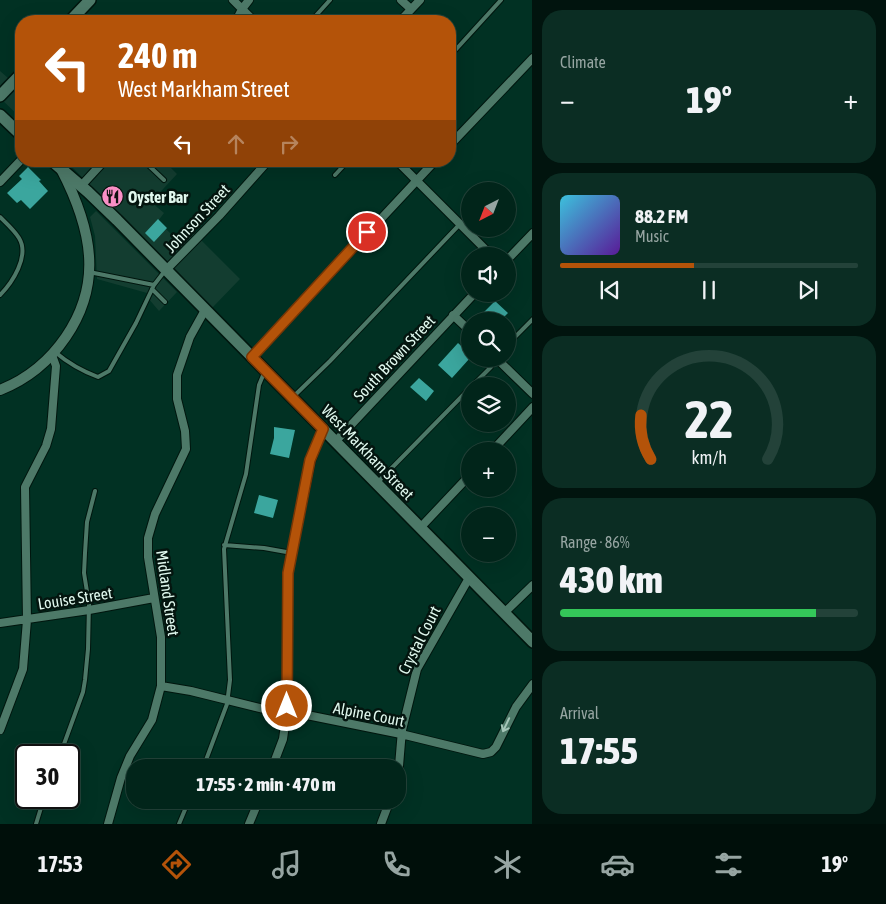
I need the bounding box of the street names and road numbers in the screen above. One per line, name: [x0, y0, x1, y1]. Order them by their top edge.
street label: Johnson Street: [161, 180, 233, 256]
street label: South Brown Street: [350, 311, 439, 405]
street label: West Markham Street: [318, 401, 418, 503]
street label: Midland Street: [153, 549, 183, 637]
street label: Louise Street: [36, 583, 114, 613]
street label: Crystal Court: [394, 602, 445, 678]
street label: Alpine Court: [332, 698, 407, 731]

